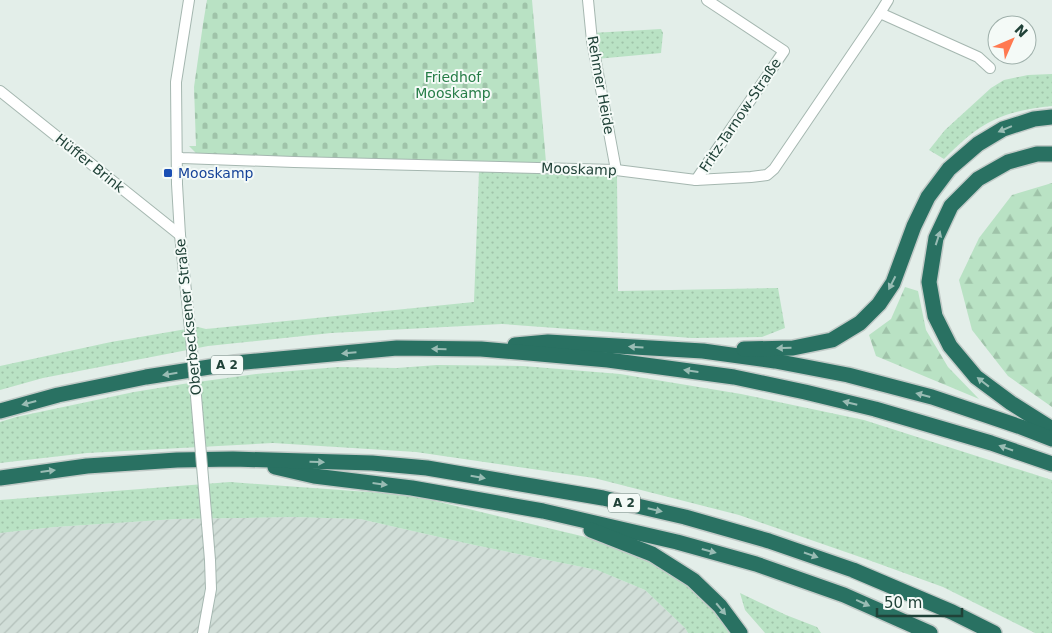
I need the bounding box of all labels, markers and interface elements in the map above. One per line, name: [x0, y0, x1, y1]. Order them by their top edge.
north arrow: [987, 15, 1037, 65]
text: N: [1011, 21, 1031, 41]
street label: Rehmer Heide: [584, 35, 618, 135]
street label: Fritz-Tarnow-Straße: [696, 55, 784, 175]
park label: Friedhof Mooskamp: [415, 69, 491, 101]
one-way arrow: [998, 126, 1012, 134]
street label: Hüffer Brink: [52, 130, 128, 196]
street label: Mooskamp: [541, 160, 617, 178]
place label: Mooskamp: [178, 165, 254, 181]
marker: Mooskamp: [162, 167, 174, 179]
one-way arrow: [934, 230, 942, 245]
street label: Oberbecksener Straße: [172, 238, 204, 396]
one-way arrow: [888, 275, 896, 290]
one-way arrow: [628, 342, 644, 350]
one-way arrow: [431, 345, 447, 353]
one-way arrow: [776, 345, 792, 353]
one-way arrow: [341, 349, 357, 357]
road number: A 2: [211, 356, 243, 374]
one-way arrow: [682, 367, 698, 375]
one-way arrow: [162, 370, 178, 378]
one-way arrow: [976, 377, 990, 387]
one-way arrow: [916, 391, 931, 399]
one-way arrow: [843, 399, 858, 407]
one-way arrow: [21, 400, 36, 408]
one-way arrow: [998, 444, 1013, 452]
one-way arrow: [309, 458, 325, 466]
one-way arrow: [41, 467, 57, 475]
one-way arrow: [471, 473, 487, 481]
one-way arrow: [372, 480, 388, 488]
road number: A 2: [608, 493, 640, 512]
one-way arrow: [648, 506, 663, 514]
one-way arrow: [702, 547, 717, 555]
one-way arrow: [804, 552, 819, 560]
scale bar: [877, 586, 962, 618]
text: 50 m: [884, 594, 922, 612]
one-way arrow: [856, 600, 870, 608]
one-way arrow: [716, 602, 727, 615]

